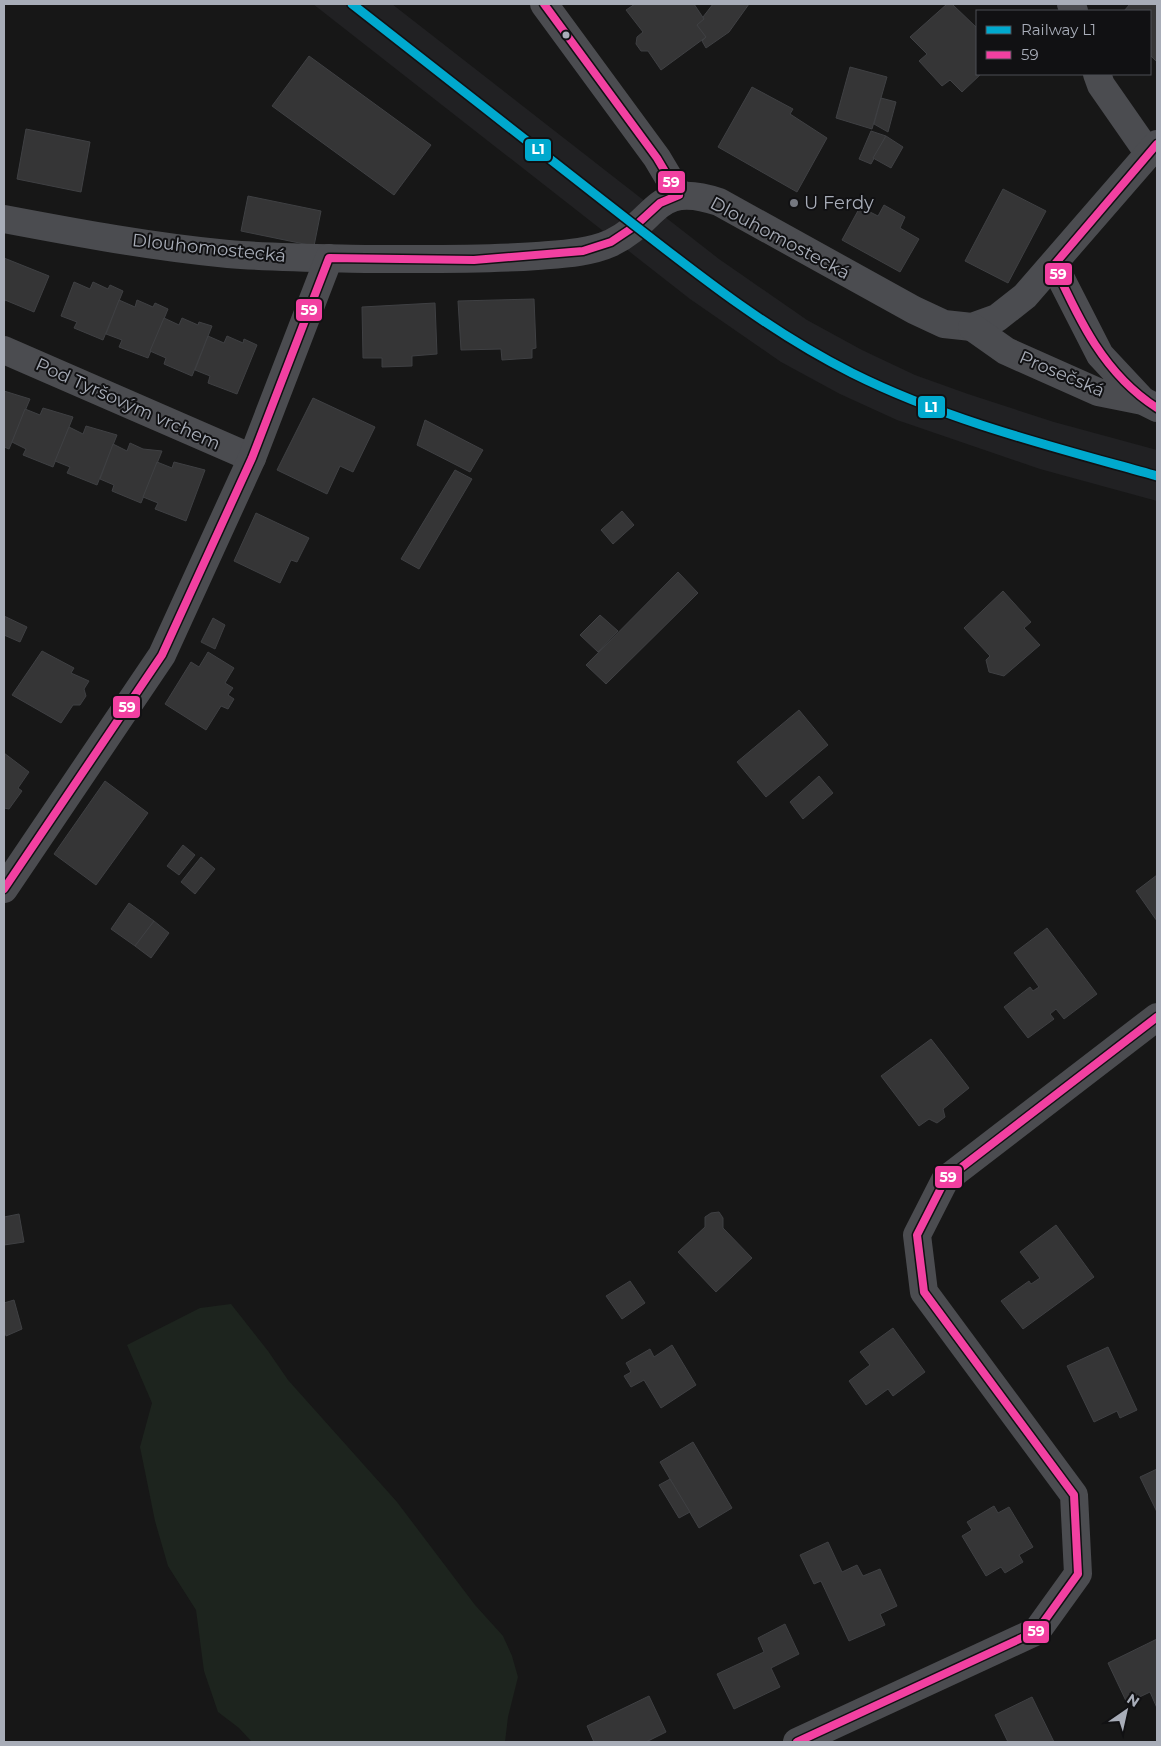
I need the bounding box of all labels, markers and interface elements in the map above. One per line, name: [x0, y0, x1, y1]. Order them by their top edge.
legend: [976, 10, 1151, 75]
text: Railway L1: [1021, 20, 1096, 39]
unlabelled marker: [561, 30, 571, 40]
text: 59: [1021, 45, 1039, 64]
line badge: L1: [524, 138, 552, 162]
text: L1: [531, 140, 545, 158]
line badge: 59: [657, 170, 686, 194]
text: 59: [662, 173, 680, 191]
street label: Dlouhomostecká: [707, 192, 853, 284]
place label: U Ferdy: [804, 192, 874, 214]
marker: U Ferdy: [788, 197, 800, 209]
street label: Dlouhomostecká: [131, 229, 287, 267]
line badge: 59: [1044, 262, 1073, 286]
text: 59: [1049, 265, 1067, 283]
line badge: 59: [295, 298, 323, 322]
text: 59: [300, 301, 318, 319]
street label: Prosečská: [1016, 346, 1108, 402]
street label: Pod Tyršovým vrchem: [32, 353, 224, 455]
line badge: L1: [917, 395, 946, 419]
text: L1: [924, 398, 938, 416]
line badge: 59: [112, 695, 141, 719]
text: 59: [118, 698, 136, 716]
line badge: 59: [934, 1165, 963, 1189]
text: 59: [939, 1168, 957, 1186]
line badge: 59: [1022, 1620, 1050, 1644]
text: 59: [1027, 1622, 1045, 1640]
north arrow: [1101, 1686, 1151, 1736]
text: N: [1124, 1690, 1143, 1711]

